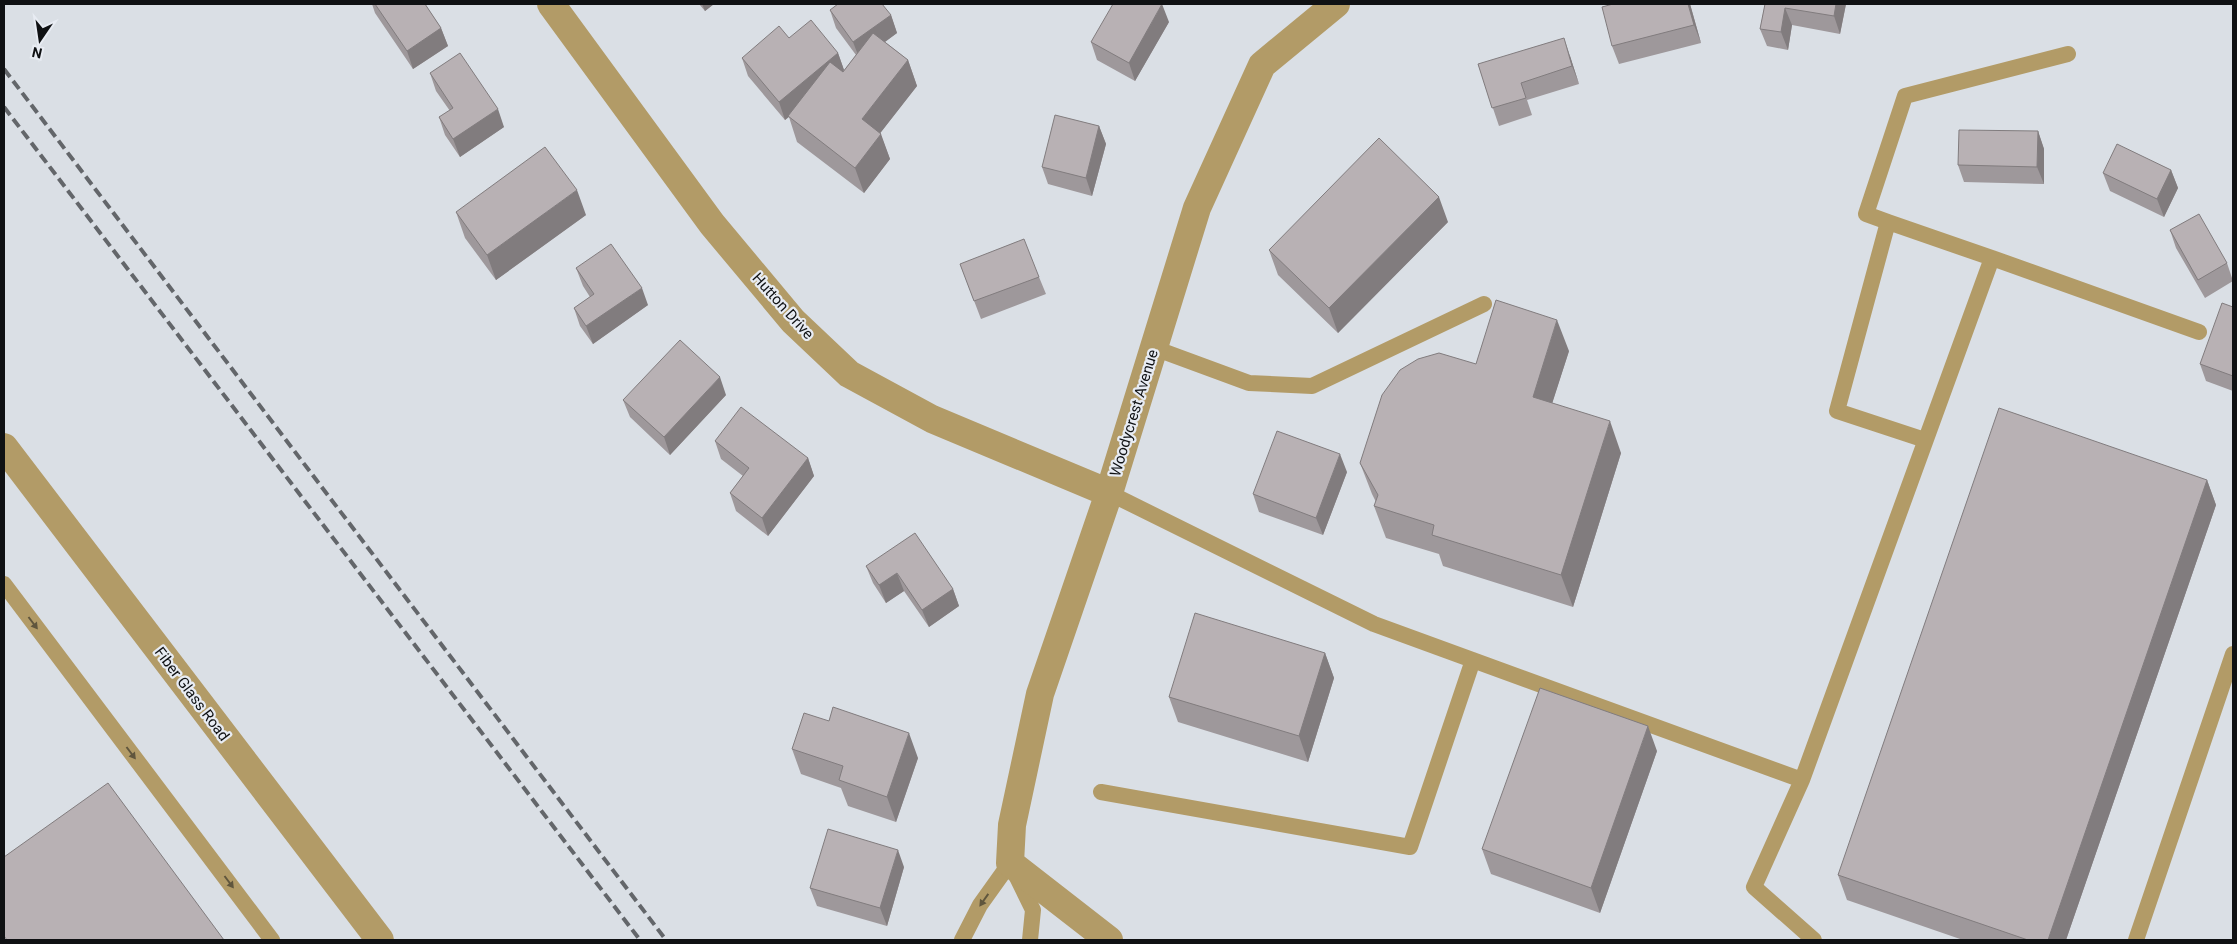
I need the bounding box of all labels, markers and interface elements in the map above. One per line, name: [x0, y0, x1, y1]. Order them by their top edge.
north arrow: [15, 15, 65, 65]
text: N: [30, 44, 44, 62]
street label: Hutton Drive: [749, 269, 817, 343]
street label: Woodycrest Avenue: [1106, 347, 1162, 479]
one-way arrow: [28, 616, 38, 630]
street label: Fiber Glass Road: [151, 644, 233, 744]
one-way arrow: [126, 746, 136, 760]
one-way arrow: [224, 876, 234, 889]
one-way arrow: [979, 893, 989, 907]

